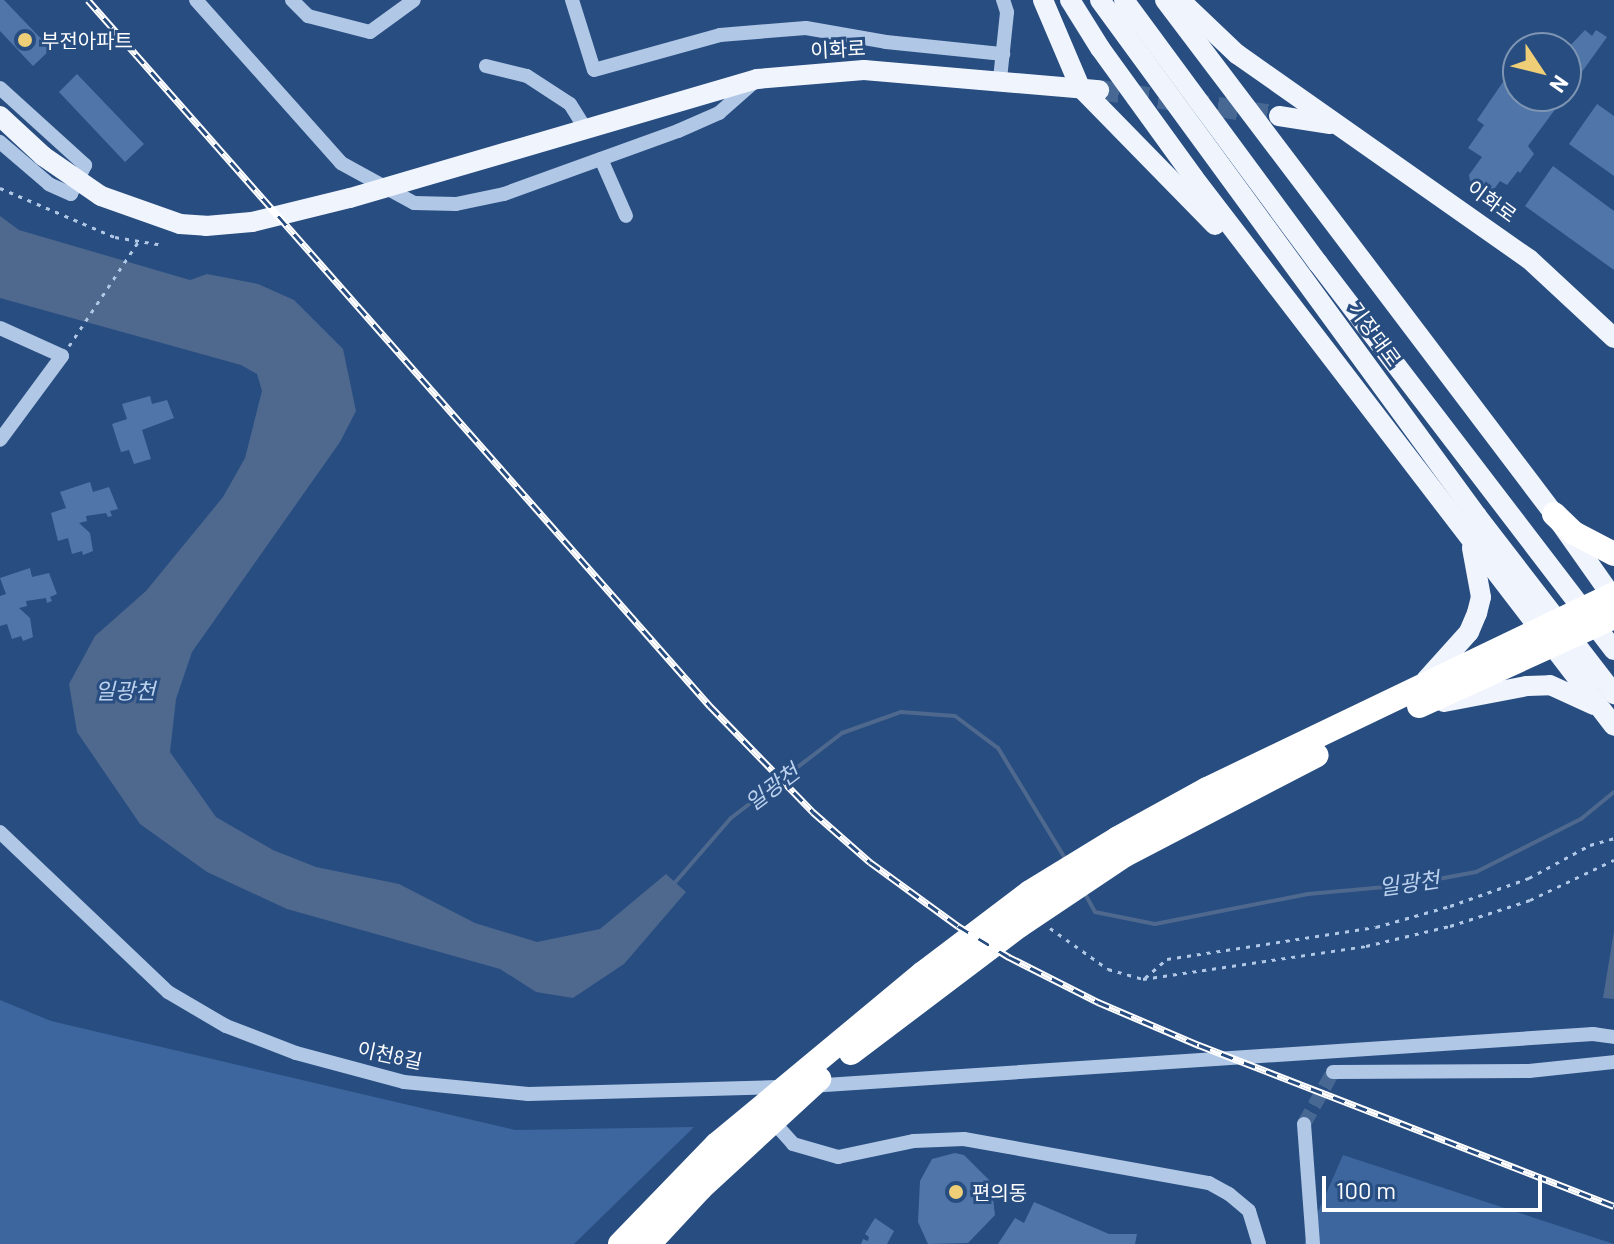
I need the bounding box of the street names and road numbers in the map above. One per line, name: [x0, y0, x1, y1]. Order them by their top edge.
street label: 이화로: [810, 36, 866, 62]
street label: 이화로: [1463, 175, 1521, 227]
street label: 기장대로: [1344, 297, 1406, 371]
street label: 이천8길: [355, 1036, 425, 1074]

